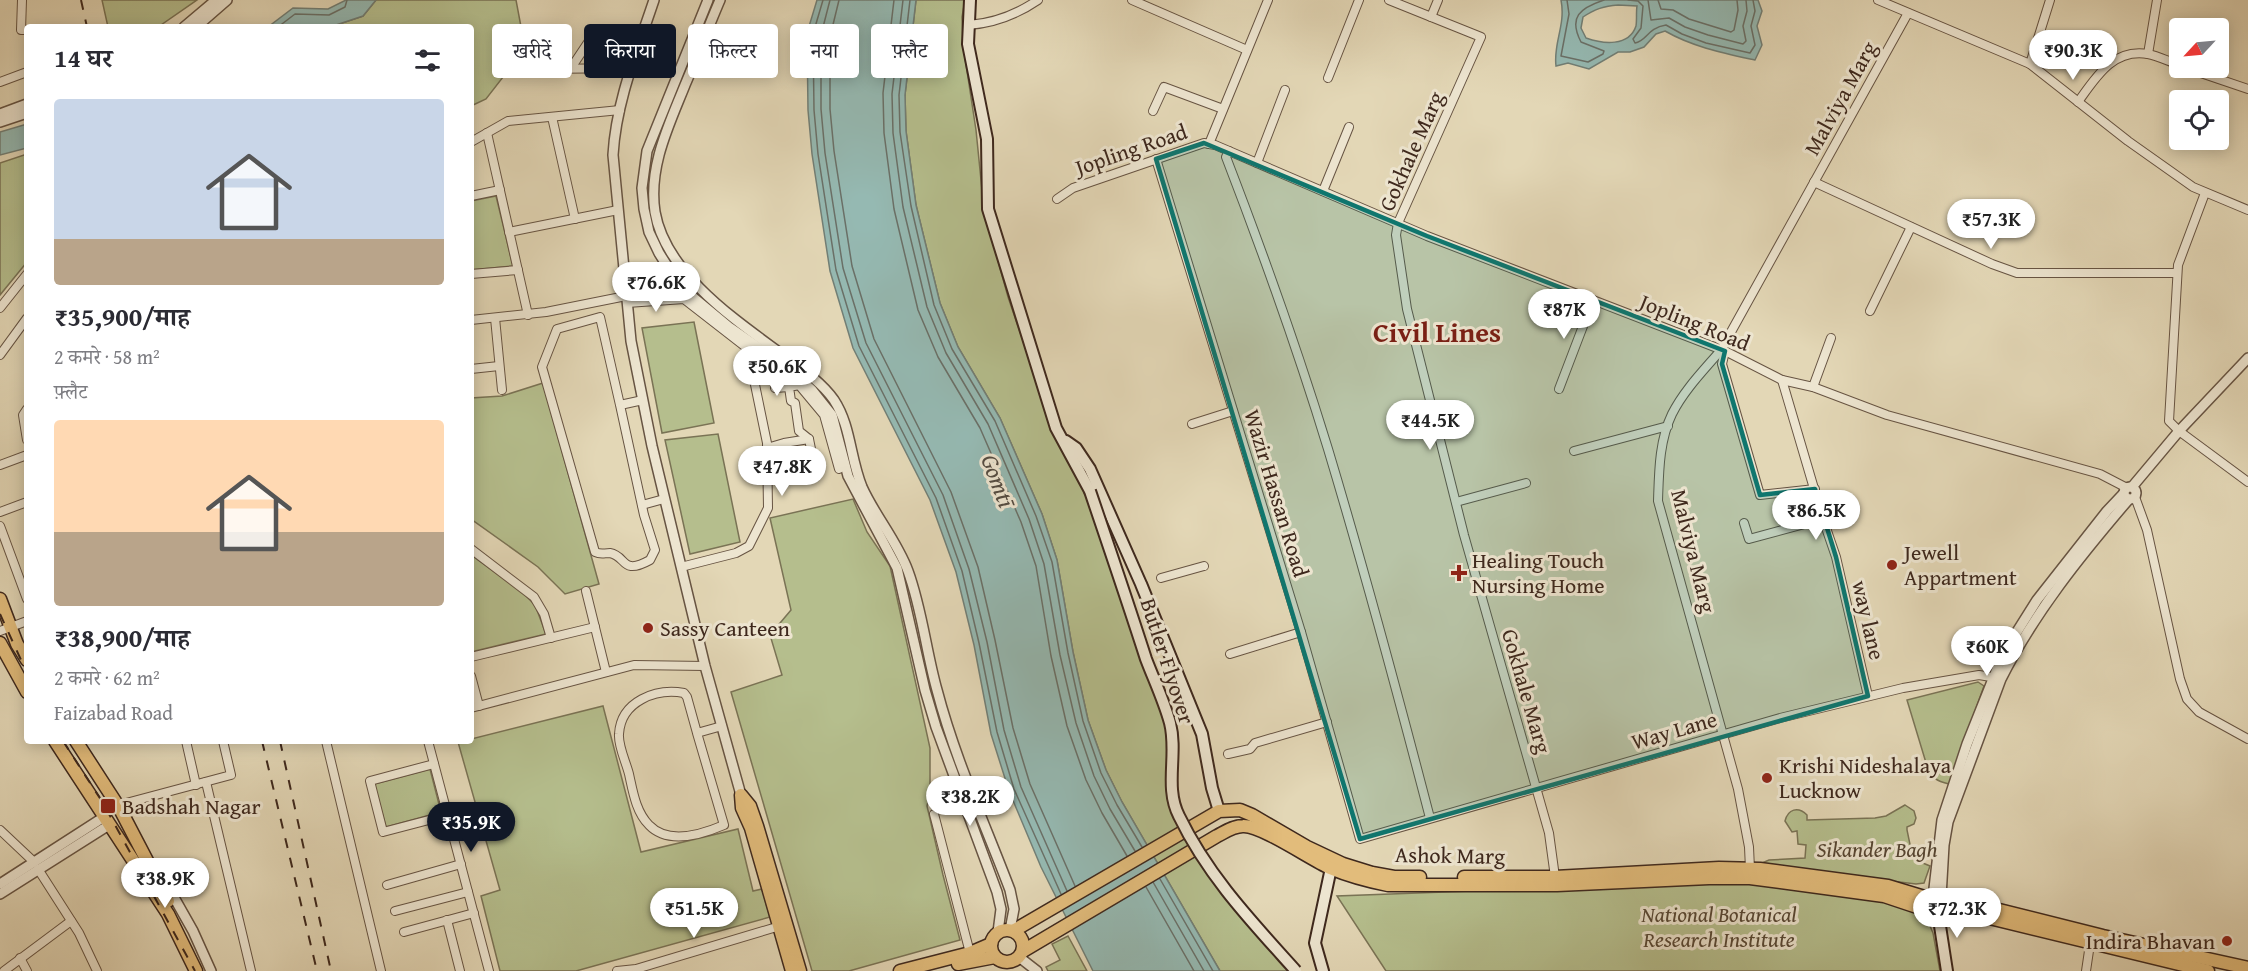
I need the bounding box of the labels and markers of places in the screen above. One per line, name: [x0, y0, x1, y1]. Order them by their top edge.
pin: ₹90.3K: [2024, 30, 2122, 81]
pin: ₹57.3K: [1942, 199, 2040, 250]
pin: ₹76.6K: [607, 262, 705, 313]
pin: ₹87K: [1528, 289, 1600, 340]
pin: ₹50.6K: [728, 346, 826, 397]
pin: ₹44.5K: [1381, 400, 1479, 451]
pin: ₹47.8K: [733, 446, 831, 497]
pin: ₹86.5K: [1767, 490, 1865, 541]
place label: Jewell Appartment: [1901, 536, 2017, 593]
place label: Healing Touch Nursing Home: [1472, 544, 1605, 601]
marker: Jewell Appartment: [1885, 558, 1899, 572]
marker: Healing Touch Nursing Home: [1450, 564, 1468, 582]
place label: Sassy Canteen: [660, 612, 791, 644]
marker: Sassy Canteen: [641, 621, 655, 635]
pin: ₹60K: [1951, 626, 2023, 677]
place label: Krishi Nideshalaya Lucknow: [1779, 749, 1952, 806]
marker: Krishi Nideshalaya Lucknow: [1760, 771, 1774, 785]
pin: ₹38.2K: [921, 776, 1019, 827]
place label: Badshah Nagar: [122, 790, 261, 822]
marker: Badshah Nagar: [99, 797, 117, 815]
pin: ₹35.9K: [422, 802, 520, 853]
pin: ₹38.9K: [116, 858, 214, 909]
pin: ₹51.5K: [645, 888, 743, 939]
pin: ₹72.3K: [1908, 888, 2006, 939]
place label: Indira Bhavan: [2086, 925, 2216, 957]
marker: Indira Bhavan: [2220, 934, 2234, 948]

